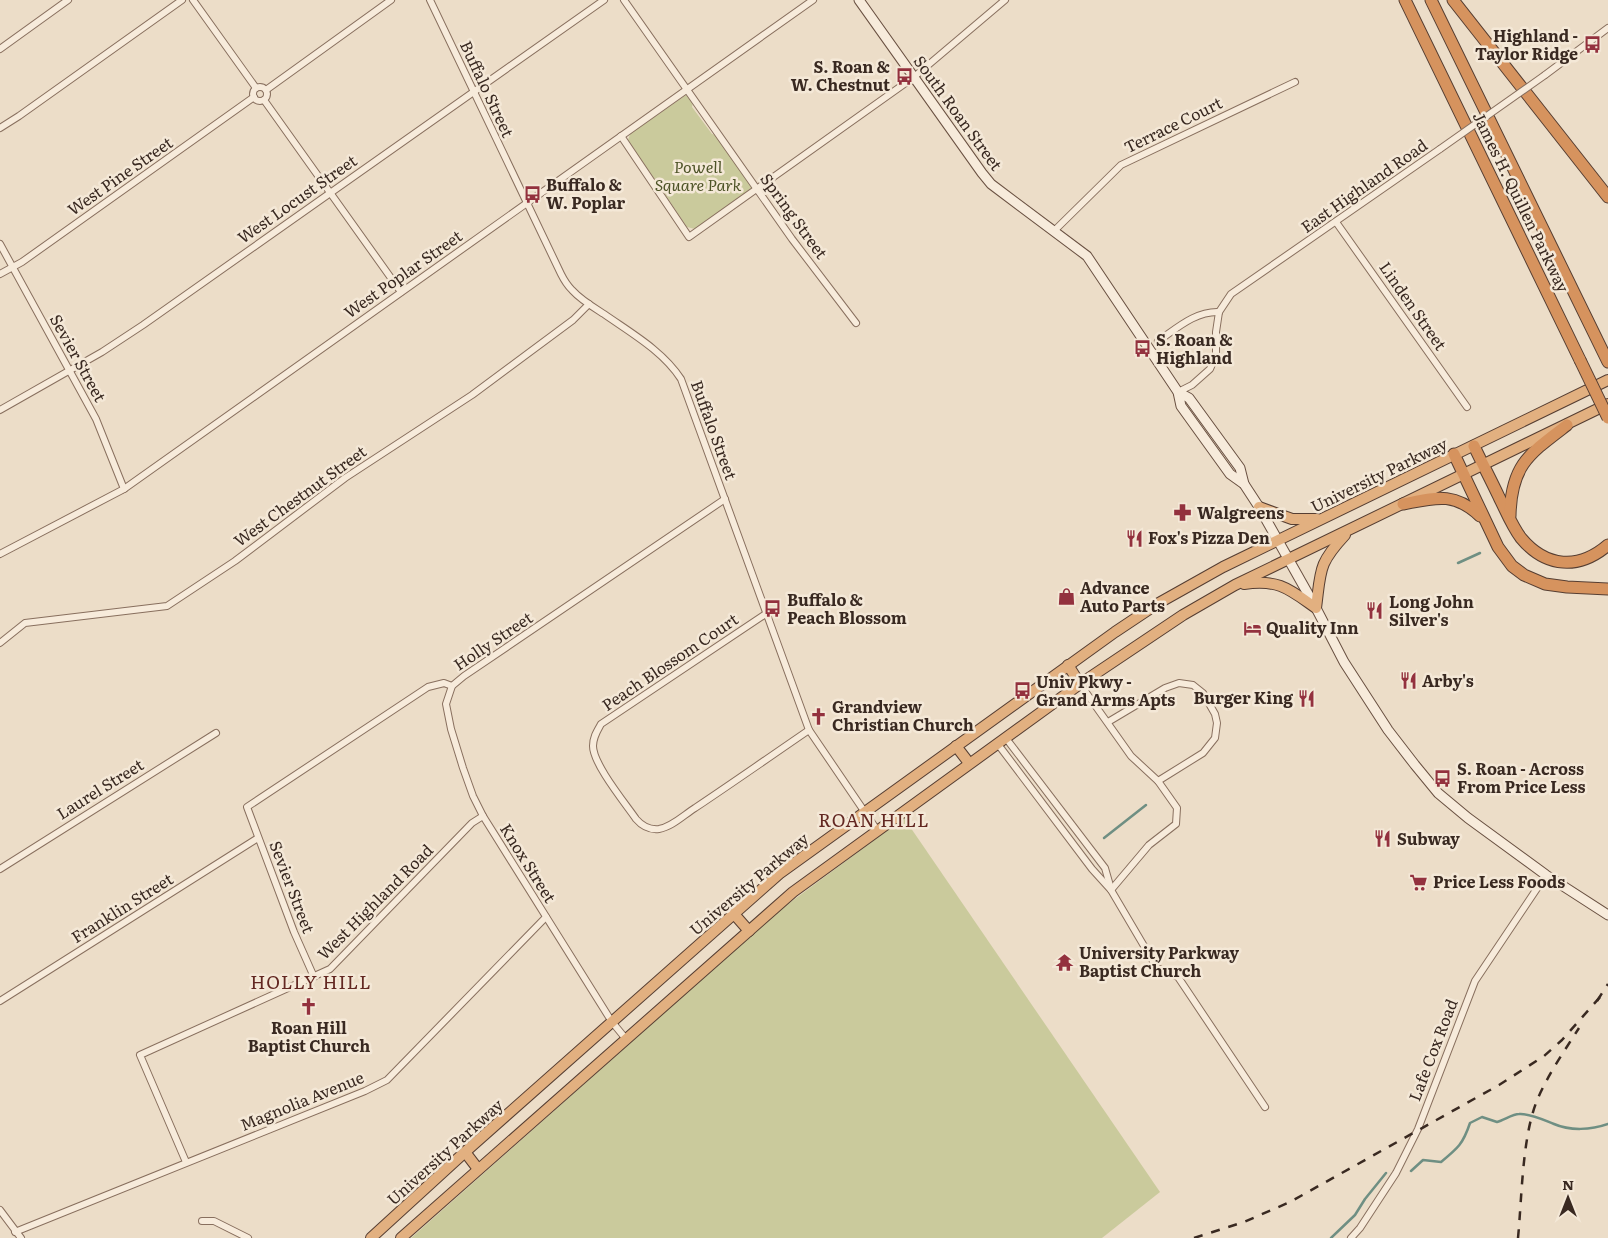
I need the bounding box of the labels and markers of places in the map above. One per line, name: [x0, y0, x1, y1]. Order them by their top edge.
place label: Highland - Taylor Ridge: [1475, 23, 1578, 65]
bus stop icon: Highland - Taylor Ridge: [1582, 35, 1602, 55]
place label: S. Roan & W. Chestnut: [791, 54, 890, 96]
bus stop icon: S. Roan & W. Chestnut: [894, 66, 914, 86]
place label: Buffalo & W. Poplar: [546, 172, 626, 214]
bus stop icon: Buffalo & W. Poplar: [522, 184, 542, 204]
place label: S. Roan & Highland: [1156, 327, 1233, 369]
bus stop icon: S. Roan & Highland: [1132, 339, 1152, 359]
place label: Walgreens: [1197, 500, 1284, 524]
pharmacy icon: Walgreens: [1173, 503, 1193, 523]
place label: Fox's Pizza Den: [1148, 525, 1270, 549]
restaurant icon: Fox's Pizza Den: [1124, 528, 1144, 548]
place label: Advance Auto Parts: [1080, 575, 1165, 617]
place label: Buffalo & Peach Blossom: [787, 587, 907, 629]
shop icon: Advance Auto Parts: [1056, 587, 1076, 607]
place label: Long John Silver's: [1389, 589, 1474, 631]
bus stop icon: Buffalo & Peach Blossom: [763, 599, 783, 619]
restaurant icon: Long John Silver's: [1365, 601, 1385, 621]
place label: Quality Inn: [1266, 615, 1359, 639]
hotel icon: Quality Inn: [1242, 618, 1262, 638]
place label: Arby's: [1422, 668, 1474, 692]
place label: Univ Pkwy - Grand Arms Apts: [1036, 669, 1175, 711]
restaurant icon: Arby's: [1398, 671, 1418, 691]
bus stop icon: Univ Pkwy - Grand Arms Apts: [1012, 681, 1032, 701]
place label: Burger King: [1193, 685, 1293, 709]
restaurant icon: Burger King: [1297, 688, 1317, 708]
place label: Grandview Christian Church: [832, 694, 974, 736]
church icon: Grandview Christian Church: [808, 706, 828, 726]
place label: S. Roan - Across From Price Less: [1457, 756, 1586, 798]
bus stop icon: S. Roan - Across From Price Less: [1433, 768, 1453, 788]
place label: Subway: [1397, 826, 1460, 850]
restaurant icon: Subway: [1373, 829, 1393, 849]
place label: Price Less Foods: [1433, 869, 1565, 893]
supermarket icon: Price Less Foods: [1409, 872, 1429, 892]
place label: University Parkway Baptist Church: [1079, 940, 1239, 982]
temple icon: University Parkway Baptist Church: [1055, 952, 1075, 972]
church icon: Roan Hill Baptist Church: [299, 996, 319, 1016]
place label: Roan Hill Baptist Church: [248, 1015, 370, 1057]

